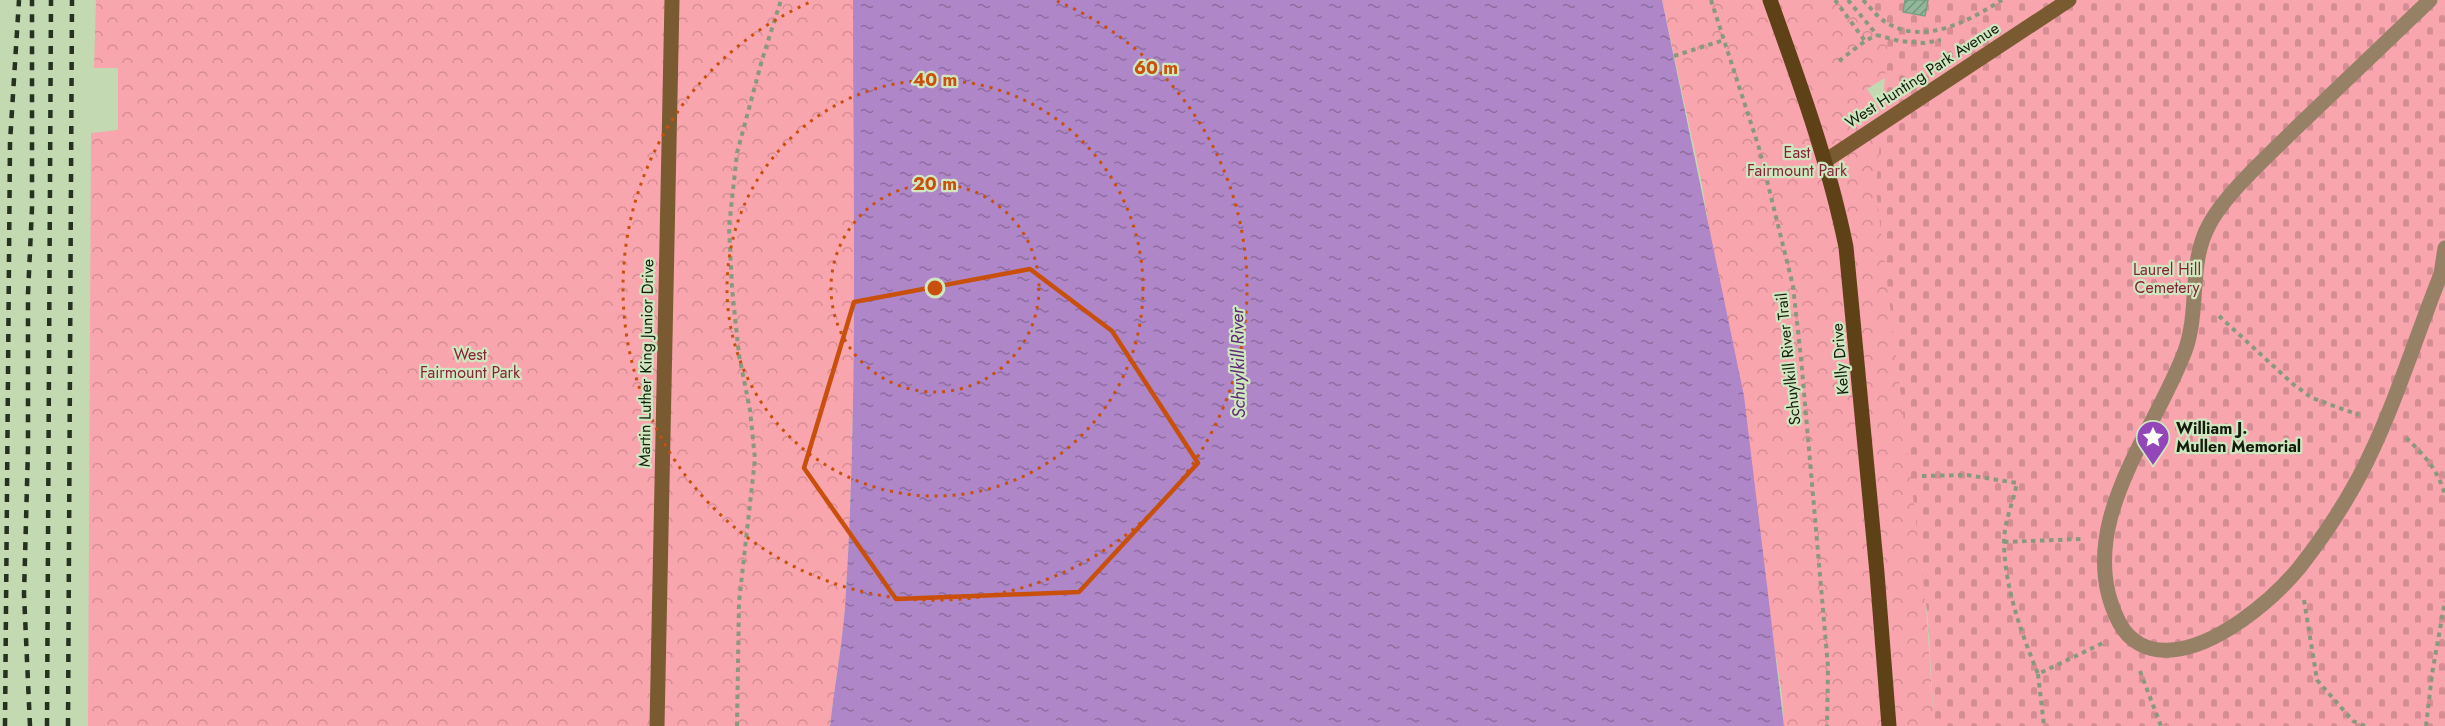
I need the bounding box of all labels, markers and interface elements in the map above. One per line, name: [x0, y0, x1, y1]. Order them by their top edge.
street label: West Hunting Park Avenue: [1840, 16, 2004, 134]
text: 60 m: [1134, 55, 1178, 81]
text: 40 m: [913, 67, 957, 93]
park label: East Fairmount Park: [1747, 141, 1848, 182]
text: 20 m: [913, 171, 957, 197]
park label: Laurel Hill Cemetery: [2133, 258, 2201, 299]
street label: Martin Luther King Junior Drive: [633, 259, 659, 467]
centre of rings: [925, 278, 945, 298]
street label: Schuylkill River Trail: [1770, 292, 1806, 426]
water label: Schuylkill River: [1224, 307, 1252, 418]
street label: Kelly Drive: [1825, 322, 1855, 396]
park label: West Fairmount Park: [420, 343, 521, 384]
place label: William J. Mullen Memorial: [2176, 417, 2301, 458]
place icon: William J. Mullen Memorial: [2135, 419, 2171, 466]

